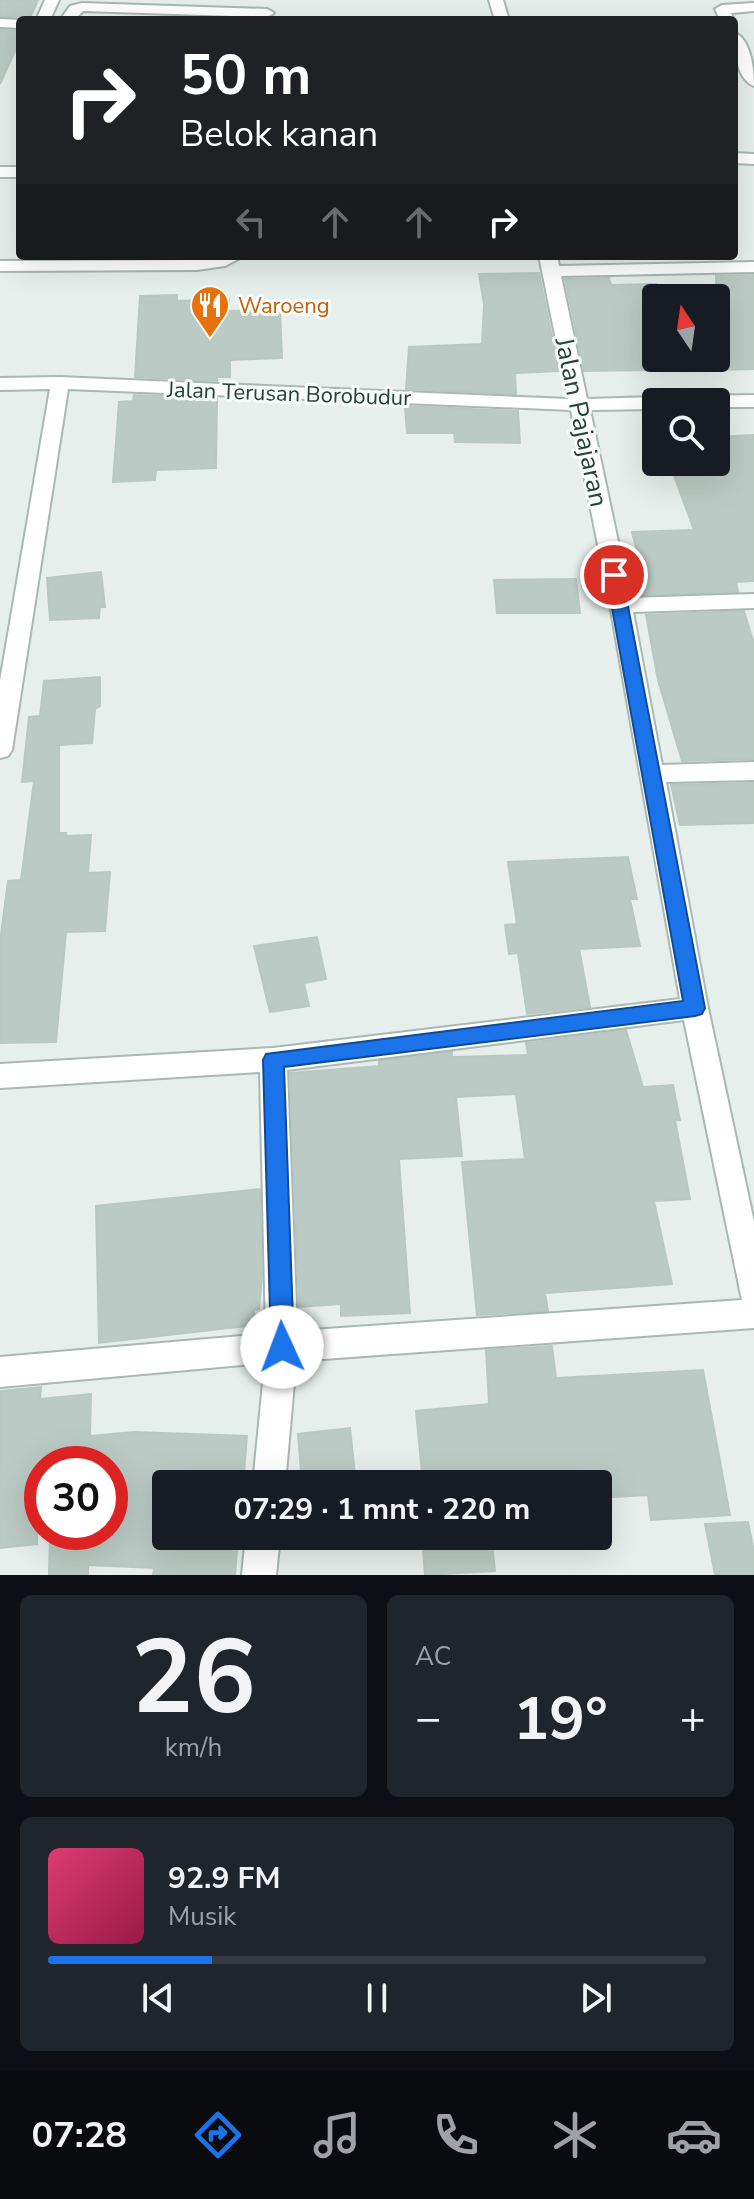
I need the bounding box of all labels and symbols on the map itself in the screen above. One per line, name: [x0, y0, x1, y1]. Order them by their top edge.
restaurant icon: Waroeng: [189, 284, 231, 339]
north arrow: [642, 284, 730, 372]
place label: Waroeng: [238, 291, 330, 321]
street label: Jalan Pajajaran: [546, 333, 617, 510]
street label: Jalan Terusan Borobudur: [165, 375, 412, 413]
pin: [580, 541, 648, 609]
position arrow: [240, 1305, 324, 1389]
speed limit sign: 30: [24, 1446, 128, 1550]

